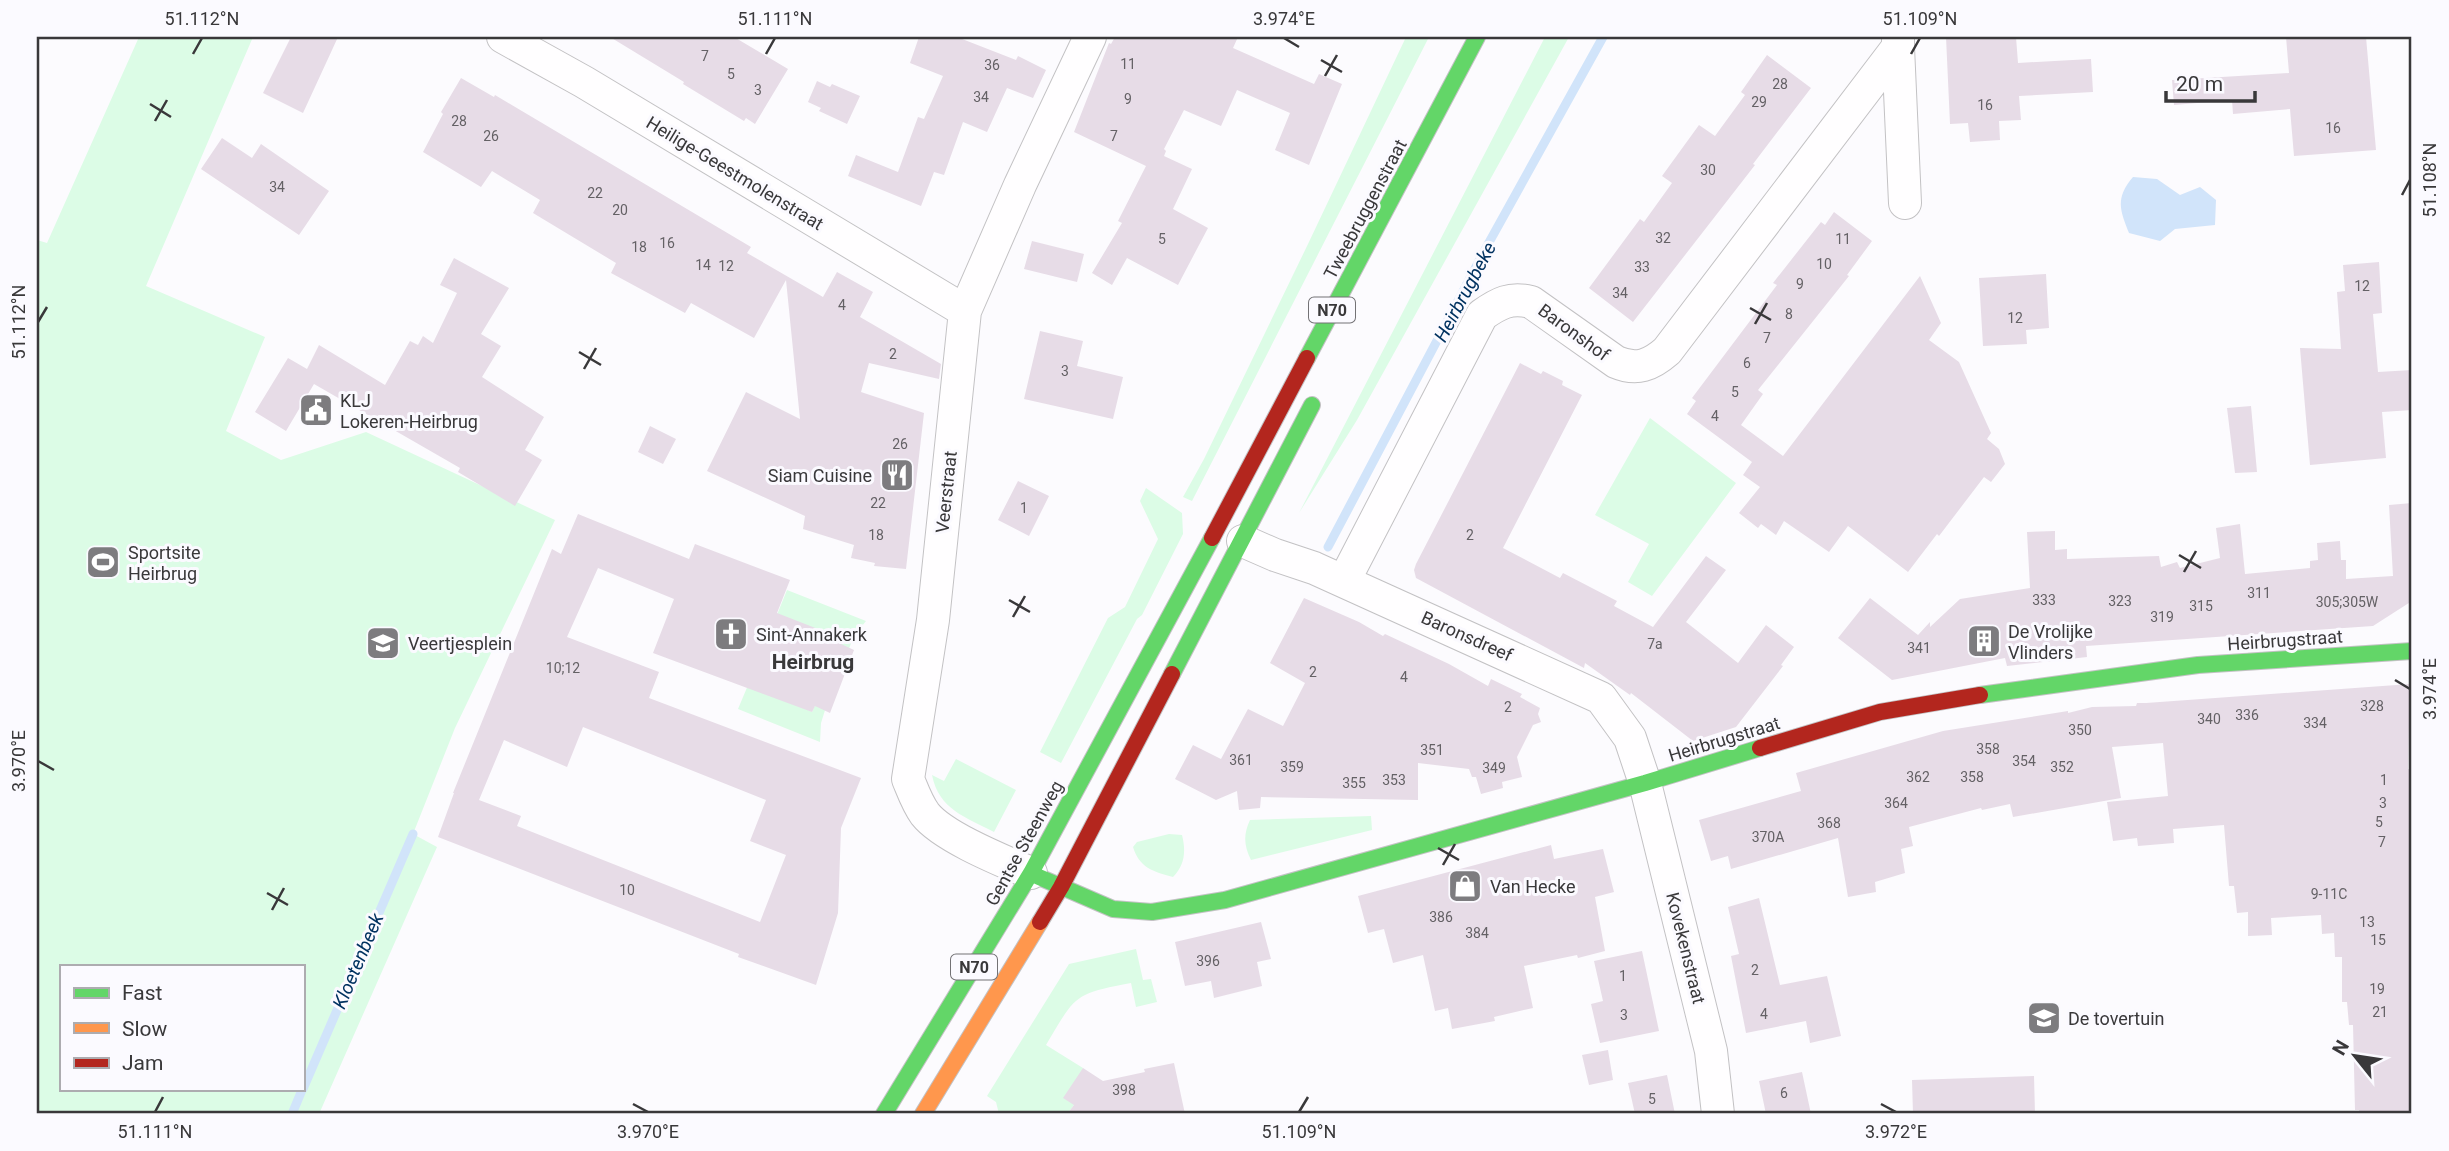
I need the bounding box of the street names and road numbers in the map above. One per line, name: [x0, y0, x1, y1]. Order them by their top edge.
street label: Heilige-Geestmolenstraat: [643, 112, 827, 234]
street label: Tweebruggenstraat: [1319, 136, 1411, 282]
road number: N70: [1309, 298, 1355, 322]
street label: Baronshof: [1534, 299, 1614, 365]
street label: Veerstraat: [931, 450, 961, 534]
street label: Baronsdreef: [1418, 607, 1517, 666]
street label: Heirbrugstraat: [2227, 625, 2343, 655]
street label: Heirbrugstraat: [1666, 712, 1782, 766]
street label: Gentse Steenweg: [981, 777, 1067, 909]
street label: Kovekenstraat: [1662, 890, 1710, 1006]
road number: N70: [951, 954, 997, 979]

